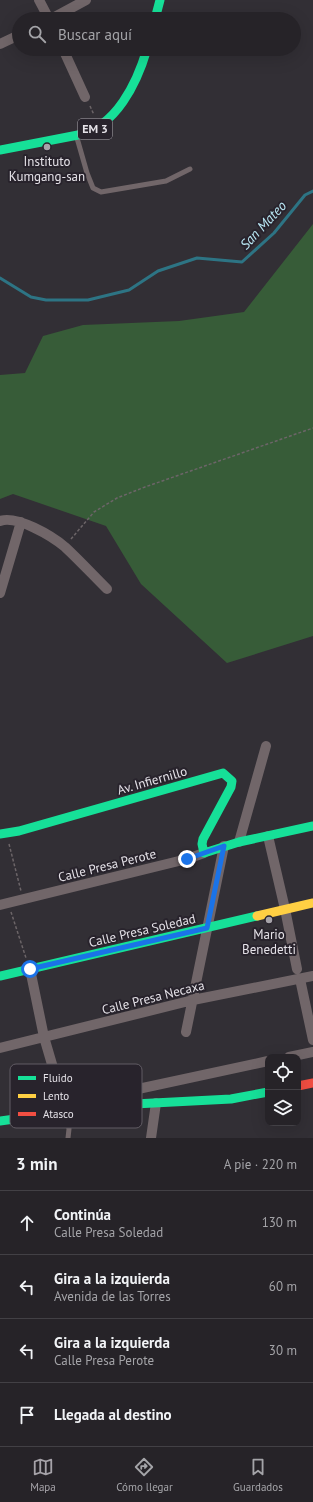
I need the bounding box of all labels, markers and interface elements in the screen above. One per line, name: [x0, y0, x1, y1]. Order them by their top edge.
search box: [12, 12, 301, 56]
icon: search: [26, 23, 48, 45]
text: Buscar aquí: [58, 25, 132, 44]
road number: EM 3: [78, 119, 112, 139]
marker: Instituto Kumgang-san: [42, 142, 52, 152]
place label: Instituto Kumgang-san: [9, 153, 85, 185]
water label: San Mateo: [236, 197, 290, 253]
street label: Av. Infiernillo: [115, 762, 189, 799]
street label: Calle Presa Perote: [56, 845, 158, 886]
route end: [178, 850, 196, 868]
street label: Calle Presa Soledad: [87, 910, 197, 951]
marker: Mario Benedetti: [264, 915, 274, 925]
place label: Mario Benedetti: [242, 926, 296, 958]
route start: [21, 960, 39, 978]
street label: Calle Presa Necaxa: [100, 977, 206, 1018]
map controls: [265, 1054, 301, 1126]
button: locate: [265, 1054, 301, 1090]
legend: [10, 1064, 142, 1128]
text: Fluido: [43, 1071, 73, 1085]
text: Lento: [43, 1089, 69, 1103]
button: layers: [265, 1090, 301, 1126]
text: Atasco: [43, 1107, 74, 1121]
text: 3 min: [16, 1153, 57, 1175]
text: A pie · 220 m: [224, 1156, 297, 1173]
text: Continúa: [54, 1205, 111, 1224]
icon: ahead: [16, 1212, 38, 1234]
text: 130 m: [262, 1214, 297, 1231]
text: Calle Presa Soledad: [54, 1224, 163, 1241]
text: Gira a la izquierda: [54, 1269, 170, 1288]
icon: left: [16, 1276, 38, 1298]
text: 60 m: [269, 1278, 297, 1295]
text: Avenida de las Torres: [54, 1288, 171, 1305]
text: Gira a la izquierda: [54, 1333, 170, 1352]
icon: left: [16, 1340, 38, 1362]
text: 30 m: [269, 1342, 297, 1359]
text: Calle Presa Perote: [54, 1352, 154, 1369]
icon: arrive: [16, 1404, 38, 1426]
text: Llegada al destino: [54, 1405, 172, 1424]
tab: Mapa: [30, 1456, 56, 1494]
tab: Cómo llegar: [116, 1456, 173, 1494]
tab: Guardados: [233, 1456, 283, 1494]

